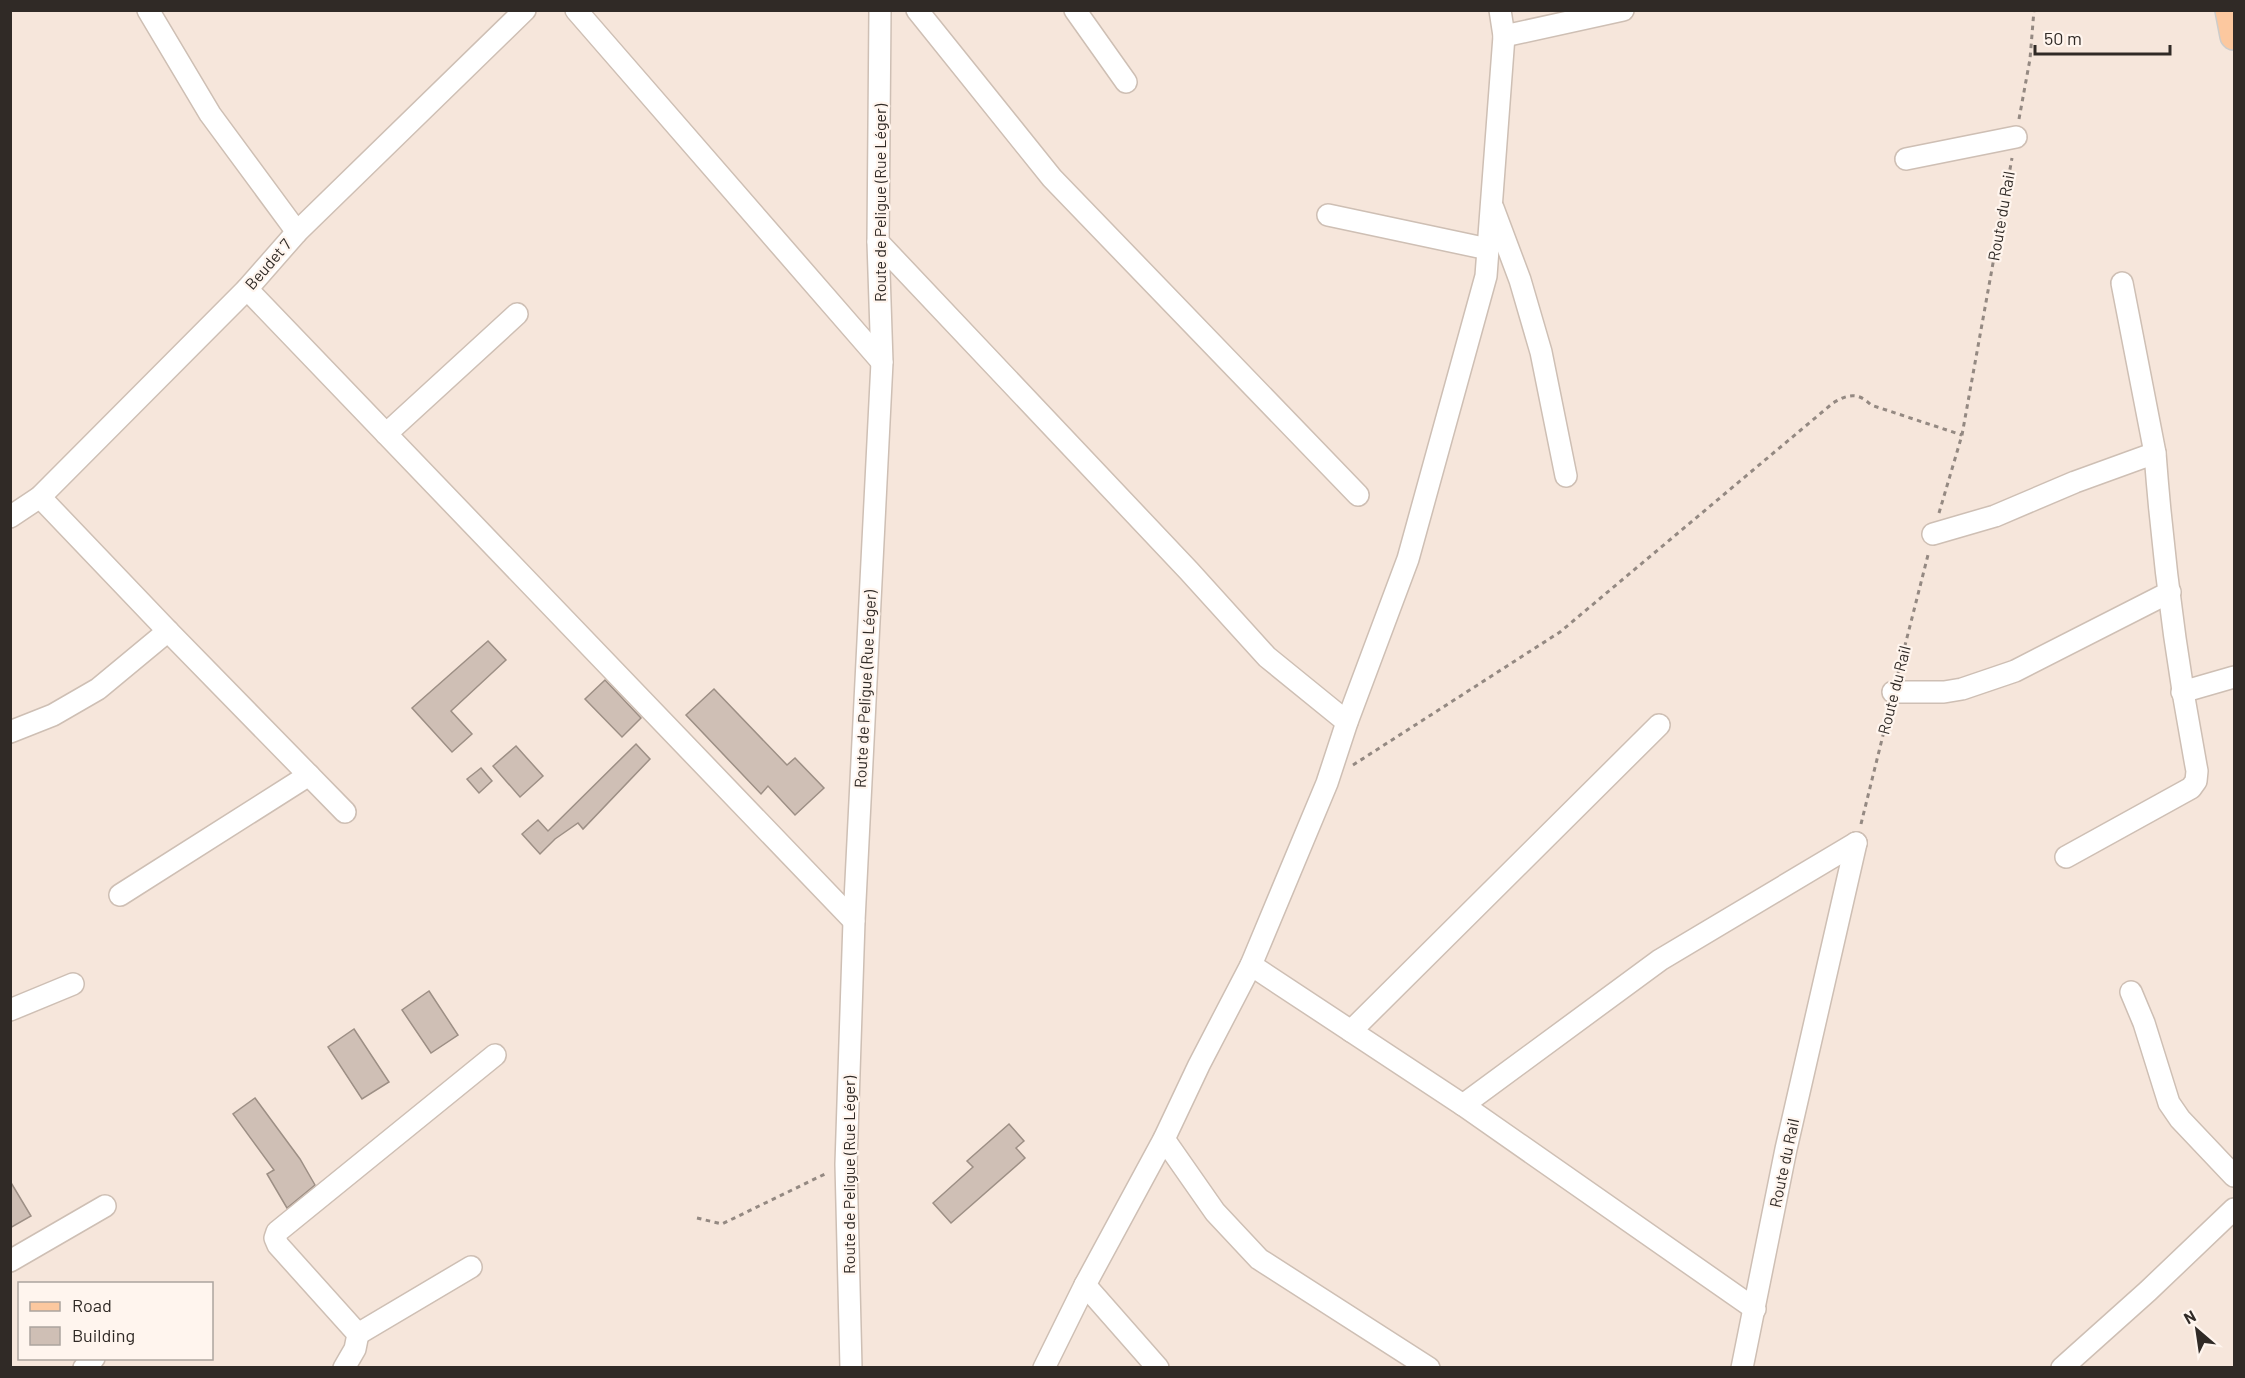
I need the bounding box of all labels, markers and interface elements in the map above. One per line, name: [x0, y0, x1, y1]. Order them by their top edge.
scale bar: [2035, 18, 2170, 56]
text: 50 m: [2044, 27, 2082, 49]
street label: Route de Peligue (Rue Léger): [870, 103, 889, 302]
street label: Route du Rail: [1983, 170, 2018, 262]
street label: Beudet 7: [240, 234, 295, 293]
street label: Route de Peligue (Rue Léger): [850, 589, 879, 788]
street label: Route du Rail: [1873, 644, 1914, 736]
street label: Route de Peligue (Rue Léger): [839, 1075, 858, 1274]
street label: Route du Rail: [1765, 1117, 1802, 1209]
legend: [18, 1282, 213, 1360]
text: Road: [72, 1294, 112, 1316]
north arrow: [2167, 1300, 2227, 1360]
text: N: [2180, 1306, 2199, 1327]
text: Building: [72, 1324, 135, 1346]

